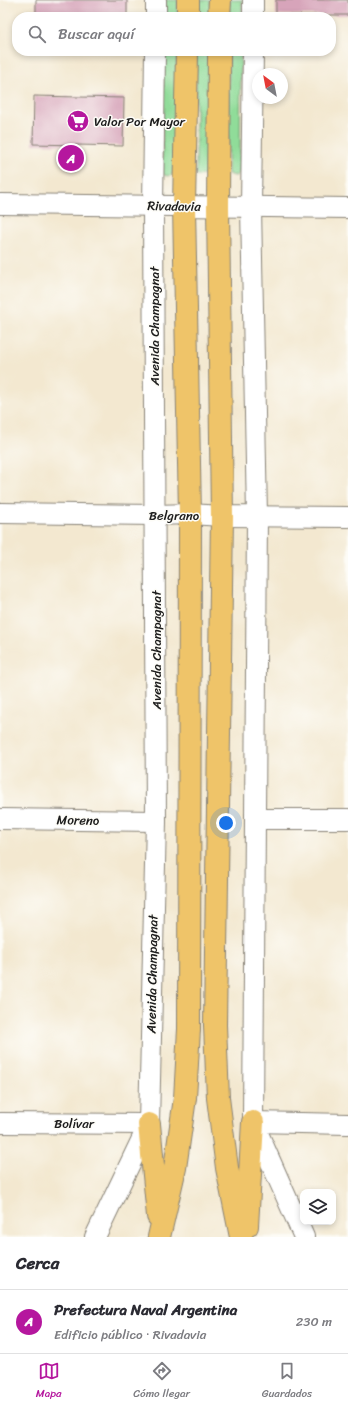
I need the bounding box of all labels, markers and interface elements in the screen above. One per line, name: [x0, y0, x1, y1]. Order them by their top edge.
search box: [12, 12, 336, 56]
text: Buscar aquí: [58, 21, 135, 47]
icon: search: [26, 23, 48, 45]
north arrow: [252, 68, 288, 104]
supermarket icon: Valor Por Mayor: [65, 108, 91, 134]
place label: Valor Por Mayor: [94, 110, 186, 133]
pin: A: [58, 143, 84, 173]
street label: Rivadavia: [147, 194, 201, 218]
street label: Avenida Champagnat: [143, 266, 166, 386]
street label: Belgrano: [149, 504, 200, 527]
street label: Avenida Champagnat: [145, 590, 168, 710]
street label: Moreno: [56, 808, 100, 832]
your location: [216, 813, 236, 833]
street label: Avenida Champagnat: [139, 914, 165, 1035]
street label: Bolívar: [54, 1112, 95, 1135]
map controls: [300, 1189, 336, 1225]
button: layers: [300, 1189, 336, 1225]
text: Cerca: [16, 1248, 59, 1278]
text: Prefectura Naval Argentina: [54, 1297, 237, 1323]
text: A: [25, 1310, 33, 1333]
text: 230 m: [296, 1310, 332, 1333]
text: Edificio público · Rivadavia: [54, 1323, 206, 1346]
tab: Mapa: [36, 1360, 62, 1403]
tab: Cómo llegar: [133, 1360, 190, 1403]
tab: Guardados: [262, 1360, 312, 1403]

